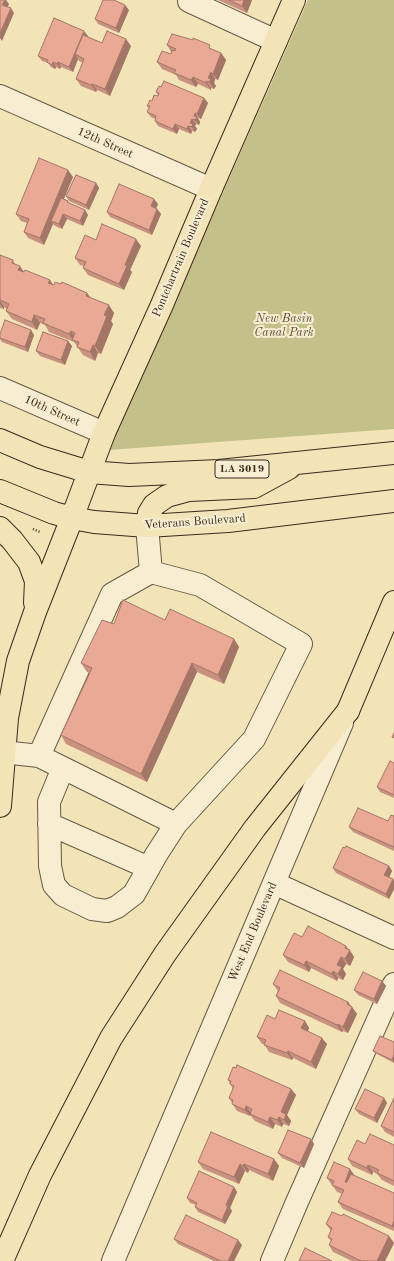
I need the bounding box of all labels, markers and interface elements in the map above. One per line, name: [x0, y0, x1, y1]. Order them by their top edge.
street label: 12th Street: [75, 124, 135, 162]
street label: Pontchartrain Boulevard: [149, 197, 213, 319]
park label: New Basin Canal Park: [254, 312, 314, 340]
street label: 10th Street: [22, 392, 82, 430]
road number: LA 3019: [215, 460, 269, 478]
street label: Veterans Boulevard: [144, 511, 246, 533]
street label: West End Boulevard: [226, 880, 280, 984]

